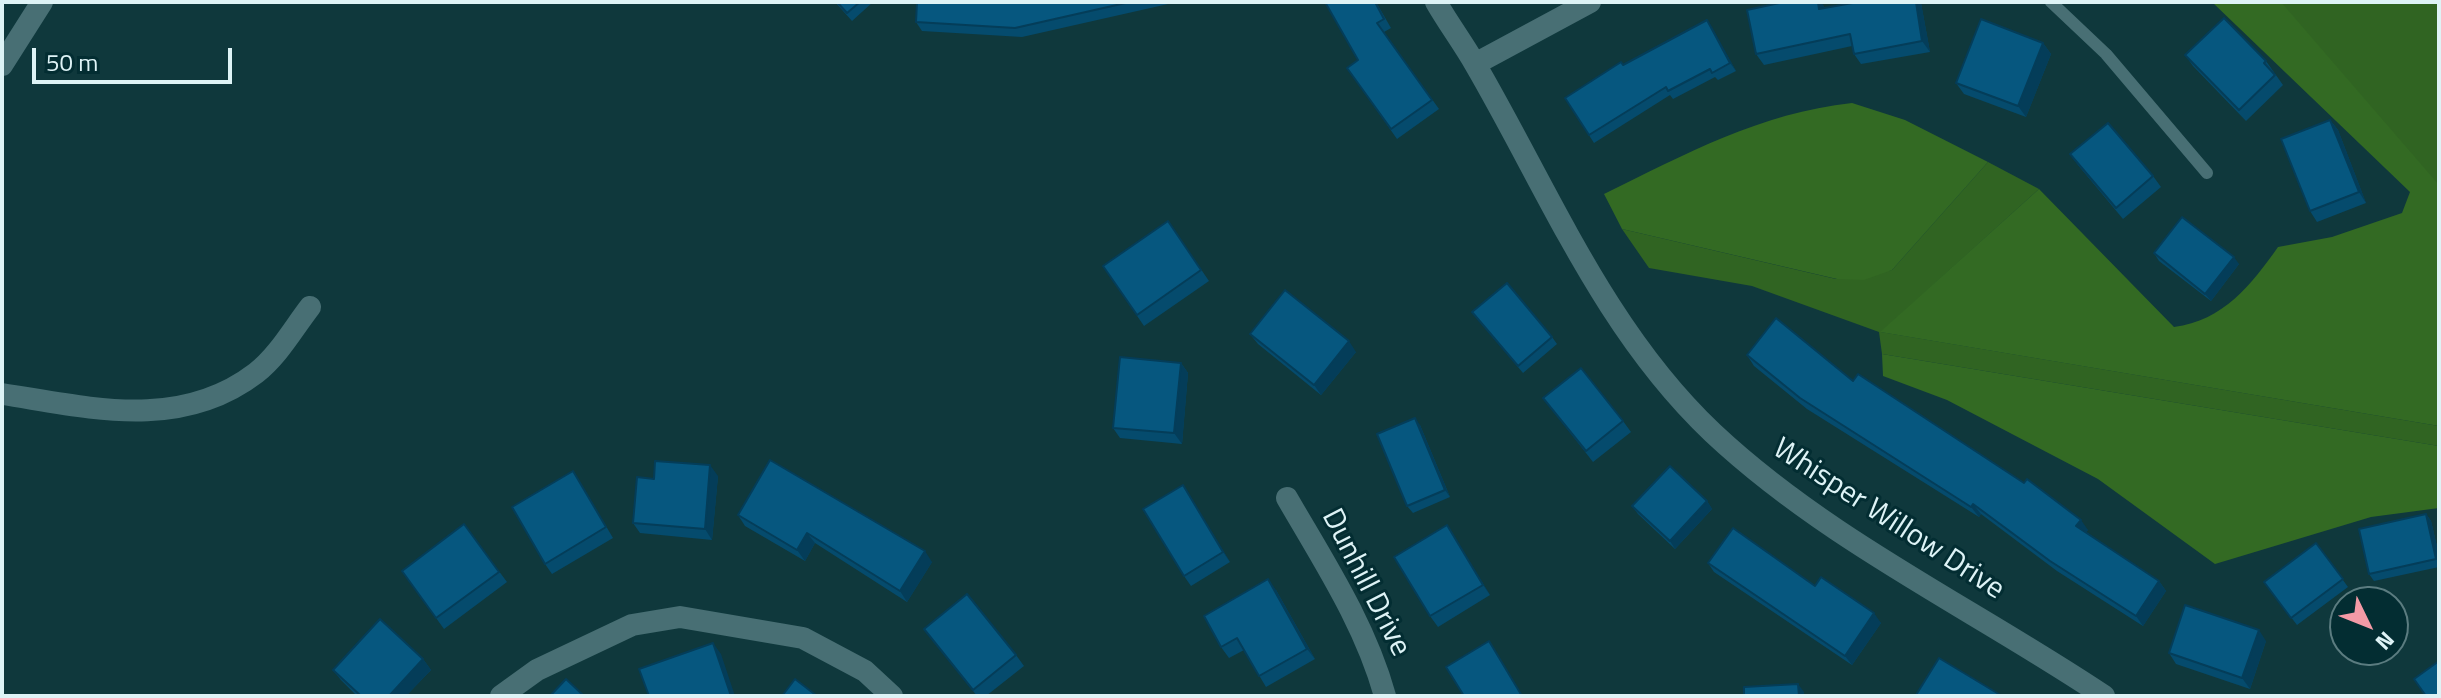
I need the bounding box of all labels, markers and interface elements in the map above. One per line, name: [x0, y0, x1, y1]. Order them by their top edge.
scale bar: [36, 32, 236, 82]
text: 50 m: [46, 44, 98, 80]
street label: Whisper Willow Drive: [1765, 432, 2011, 608]
street label: Dunhill Drive: [1313, 503, 1417, 663]
north arrow: [2329, 586, 2409, 666]
text: N: [2367, 624, 2403, 658]

